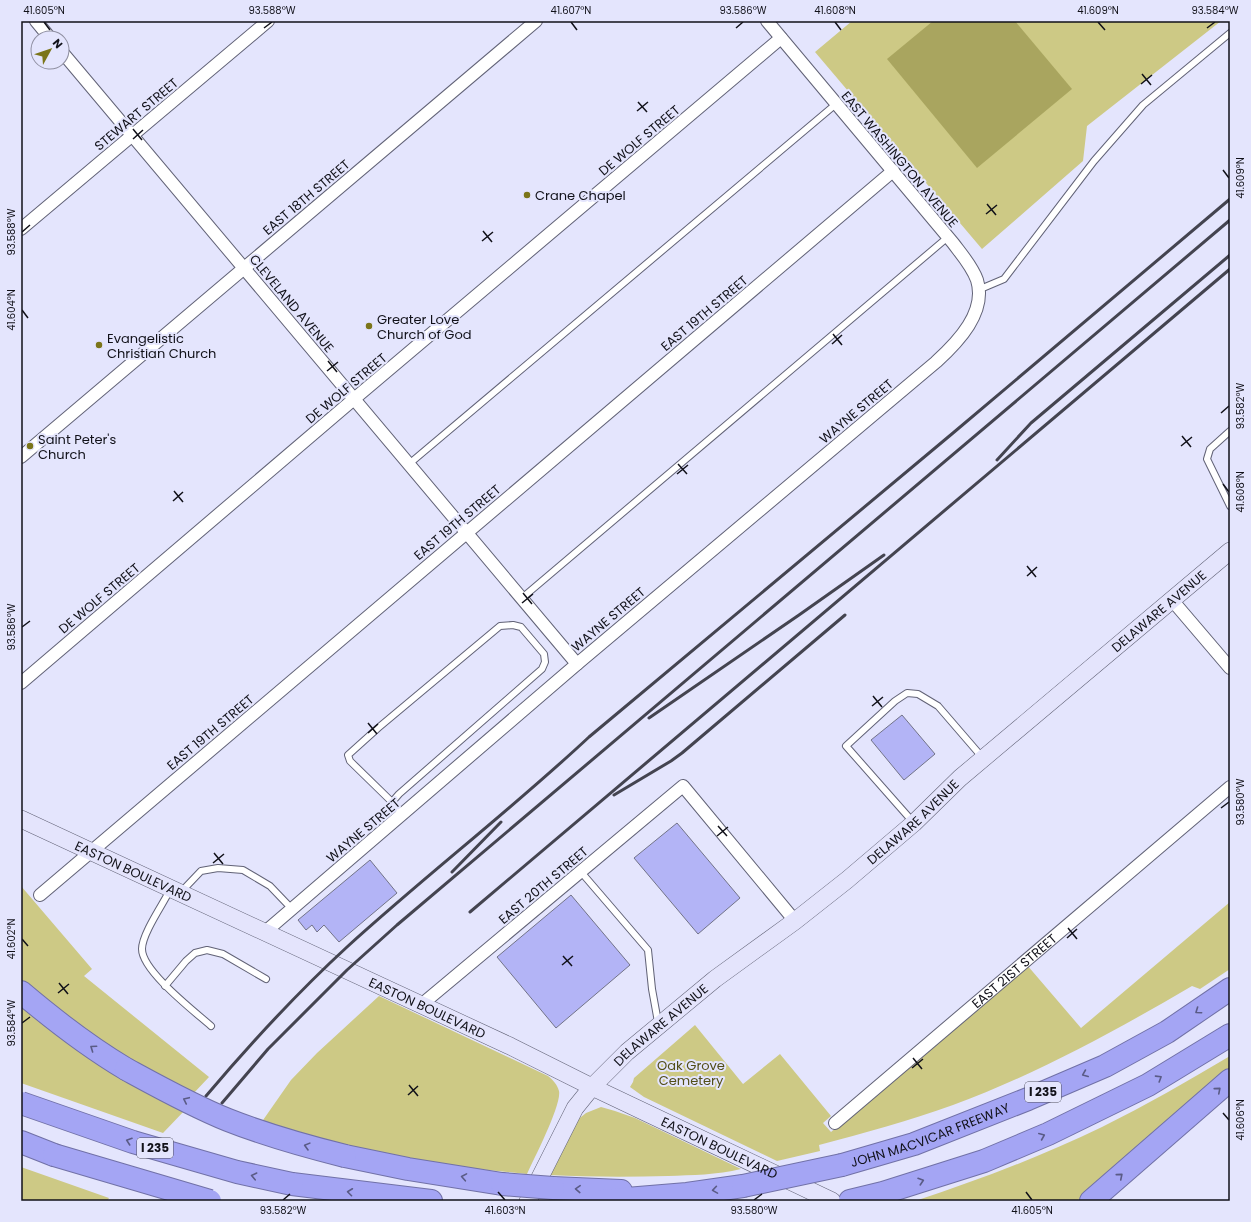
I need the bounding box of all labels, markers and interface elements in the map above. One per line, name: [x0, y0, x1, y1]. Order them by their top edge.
text: 41.605°N: [23, 3, 65, 18]
text: 93.588°W: [248, 3, 296, 18]
text: 41.607°N: [551, 3, 591, 18]
text: 93.586°W: [719, 3, 767, 18]
text: 41.608°N: [814, 3, 856, 18]
text: 41.609°N: [1077, 3, 1119, 18]
text: 93.584°W: [1191, 3, 1239, 18]
north arrow: [30, 30, 70, 70]
text: N: [49, 35, 66, 52]
street label: STEWART STREET: [90, 74, 182, 155]
street label: EAST WASHINGTON AVENUE: [837, 87, 962, 232]
street label: DE WOLF STREET: [595, 101, 684, 180]
street label: EAST 18TH STREET: [259, 155, 354, 239]
text: 41.609°N: [1233, 157, 1248, 199]
place label: Crane Chapel: [535, 186, 626, 205]
marker: Crane Chapel: [522, 190, 532, 200]
text: 93.588°W: [4, 208, 19, 256]
street label: CLEVELAND AVENUE: [245, 250, 338, 356]
street label: EAST 19TH STREET: [657, 271, 752, 355]
text: 41.604°N: [4, 289, 19, 331]
place label: Greater Love Church of God: [377, 310, 472, 344]
marker: Greater Love Church of God: [364, 321, 374, 331]
place label: Evangelistic Christian Church: [107, 329, 216, 363]
marker: Evangelistic Christian Church: [94, 340, 104, 350]
street label: DE WOLF STREET: [302, 349, 391, 428]
street label: WAYNE STREET: [815, 375, 897, 448]
text: 93.582°W: [1233, 383, 1248, 429]
place label: Saint Peter's Church: [38, 430, 116, 464]
marker: Saint Peter's Church: [25, 441, 35, 451]
text: 41.608°N: [1233, 471, 1248, 513]
street label: EAST 19TH STREET: [410, 480, 505, 564]
street label: DE WOLF STREET: [55, 559, 144, 638]
street label: DELAWARE AVENUE: [1108, 566, 1211, 657]
street label: WAYNE STREET: [567, 583, 649, 656]
text: 93.586°W: [4, 603, 19, 651]
street label: EAST 19TH STREET: [163, 690, 258, 774]
street label: DELAWARE AVENUE: [863, 775, 963, 869]
text: 93.580°W: [1233, 778, 1248, 826]
street label: WAYNE STREET: [322, 794, 404, 867]
street label: EASTON BOULEVARD: [72, 836, 195, 907]
street label: EAST 20TH STREET: [494, 842, 592, 929]
text: 41.602°N: [4, 918, 19, 960]
street label: EAST 21ST STREET: [968, 929, 1061, 1013]
street label: EASTON BOULEVARD: [366, 973, 489, 1043]
street label: DELAWARE AVENUE: [609, 980, 712, 1070]
text: 93.584°W: [4, 999, 19, 1047]
one-way arrow: [1195, 1006, 1202, 1014]
one-way arrow: [91, 1046, 98, 1053]
park label: Oak Grove Cemetery: [657, 1056, 725, 1090]
one-way arrow: [1081, 1070, 1088, 1078]
one-way arrow: [1155, 1076, 1162, 1083]
road number: I 235: [1025, 1082, 1061, 1102]
one-way arrow: [1214, 1088, 1221, 1095]
one-way arrow: [183, 1097, 190, 1105]
street label: JOHN MACVICAR FREEWAY: [848, 1098, 1013, 1172]
text: 41.606°N: [1233, 1099, 1248, 1141]
street label: EASTON BOULEVARD: [658, 1112, 781, 1184]
one-way arrow: [1038, 1133, 1046, 1141]
one-way arrow: [126, 1137, 133, 1145]
road number: I 235: [137, 1138, 173, 1158]
one-way arrow: [304, 1142, 311, 1151]
one-way arrow: [251, 1172, 257, 1180]
one-way arrow: [461, 1173, 467, 1182]
one-way arrow: [1116, 1173, 1123, 1180]
one-way arrow: [917, 1177, 924, 1186]
one-way arrow: [575, 1184, 581, 1193]
one-way arrow: [712, 1185, 718, 1194]
one-way arrow: [347, 1187, 353, 1196]
text: 93.582°W: [260, 1203, 306, 1218]
text: 41.603°N: [484, 1203, 526, 1218]
text: 93.580°W: [730, 1203, 778, 1218]
text: 41.605°N: [1011, 1203, 1053, 1218]

